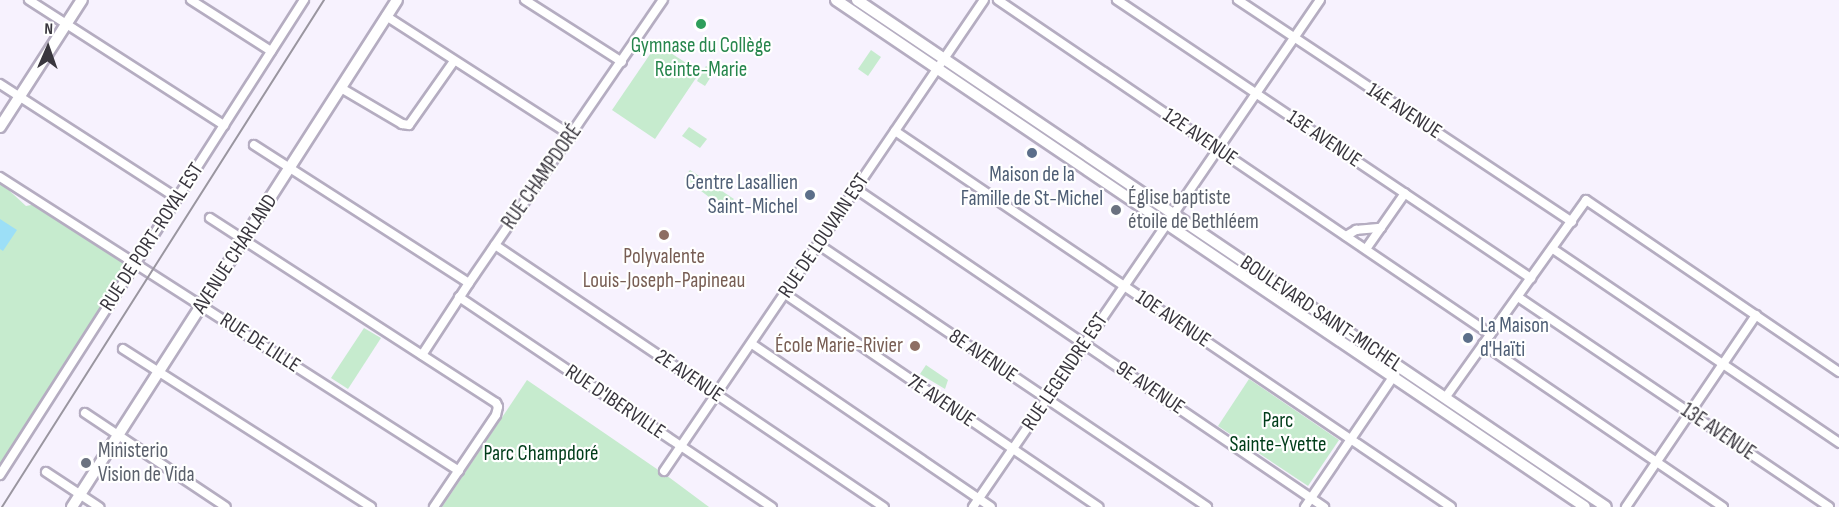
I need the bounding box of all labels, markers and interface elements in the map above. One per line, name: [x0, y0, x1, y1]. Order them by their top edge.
marker: Gymnase du Collège Reinte-Marie: [694, 17, 708, 31]
north arrow: [18, 18, 78, 78]
text: N: [44, 20, 53, 39]
place label: Gymnase du Collège Reinte-Marie: [631, 33, 771, 83]
street label: 14E AVENUE: [1362, 77, 1446, 145]
street label: 12E AVENUE: [1158, 103, 1242, 171]
street label: 13E AVENUE: [1282, 105, 1366, 173]
street label: RUE CHAMPDORÉ: [497, 120, 587, 234]
marker: Maison de la Famille de St-Michel: [1025, 146, 1039, 160]
street label: RUE DE PORT-ROYAL EST: [95, 158, 209, 316]
place label: Maison de la Famille de St-Michel: [961, 162, 1103, 212]
street label: RUE DE LOUVAIN EST: [773, 169, 875, 303]
place label: Centre Lasallien Saint-Michel: [686, 170, 798, 220]
place label: Église baptiste étoile de Bethléem: [1128, 185, 1259, 235]
marker: Centre Lasallien Saint-Michel: [803, 188, 817, 202]
street label: AVENUE CHARLAND: [187, 190, 283, 318]
marker: Église baptiste étoile de Bethléem: [1109, 203, 1123, 217]
marker: Polyvalente Louis-Joseph-Papineau: [657, 228, 671, 242]
place label: Polyvalente Louis-Joseph-Papineau: [583, 244, 745, 294]
street label: BOULEVARD SAINT-MICHEL: [1235, 250, 1407, 378]
street label: 10E AVENUE: [1131, 285, 1215, 353]
street label: RUE DE LILLE: [215, 308, 305, 378]
street label: RUE LEGENDRE EST: [1017, 309, 1113, 435]
place label: La Maison d'Haïti: [1480, 313, 1549, 363]
street label: 8E AVENUE: [944, 324, 1022, 388]
marker: La Maison d'Haïti: [1461, 331, 1475, 345]
place label: École Marie-Rivier: [775, 333, 903, 359]
marker: École Marie-Rivier: [908, 339, 922, 353]
street label: 2E AVENUE: [650, 344, 728, 408]
street label: 9E AVENUE: [1111, 356, 1189, 420]
street label: RUE D'IBERVILLE: [560, 359, 670, 445]
street label: 7E AVENUE: [902, 369, 980, 433]
street label: 13E AVENUE: [1676, 398, 1760, 466]
park label: Parc Sainte-Yvette: [1229, 408, 1327, 458]
place label: Ministerio Vision de Vida: [98, 438, 195, 488]
park label: Parc Champdoré: [483, 441, 599, 467]
marker: Ministerio Vision de Vida: [79, 456, 93, 470]

